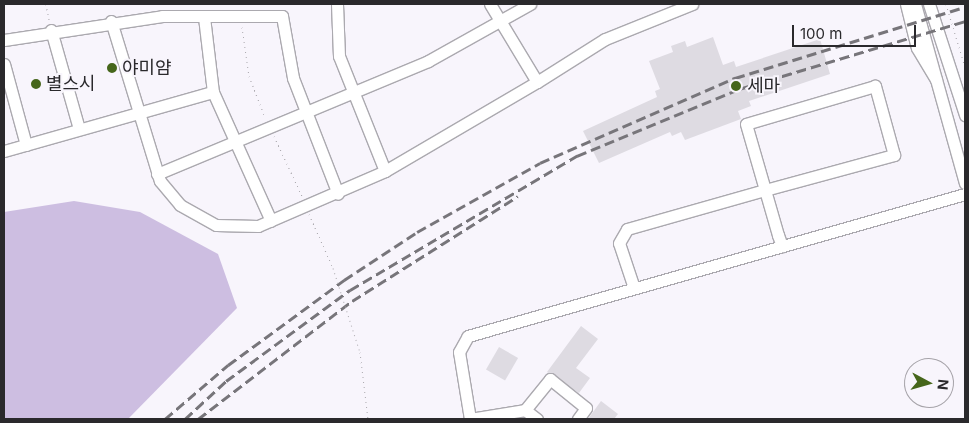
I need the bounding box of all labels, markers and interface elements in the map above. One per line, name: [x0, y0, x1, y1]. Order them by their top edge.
scale bar: [794, 15, 918, 47]
text: 100 m: [800, 24, 842, 43]
place label: 야미얌: [122, 57, 172, 79]
marker: 야미얌: [106, 62, 118, 74]
place label: 별스시: [46, 73, 96, 95]
place label: 세마: [747, 75, 780, 97]
marker: 별스시: [30, 78, 42, 90]
marker: 세마: [729, 79, 743, 93]
north arrow: [904, 358, 954, 408]
text: N: [934, 378, 952, 391]

